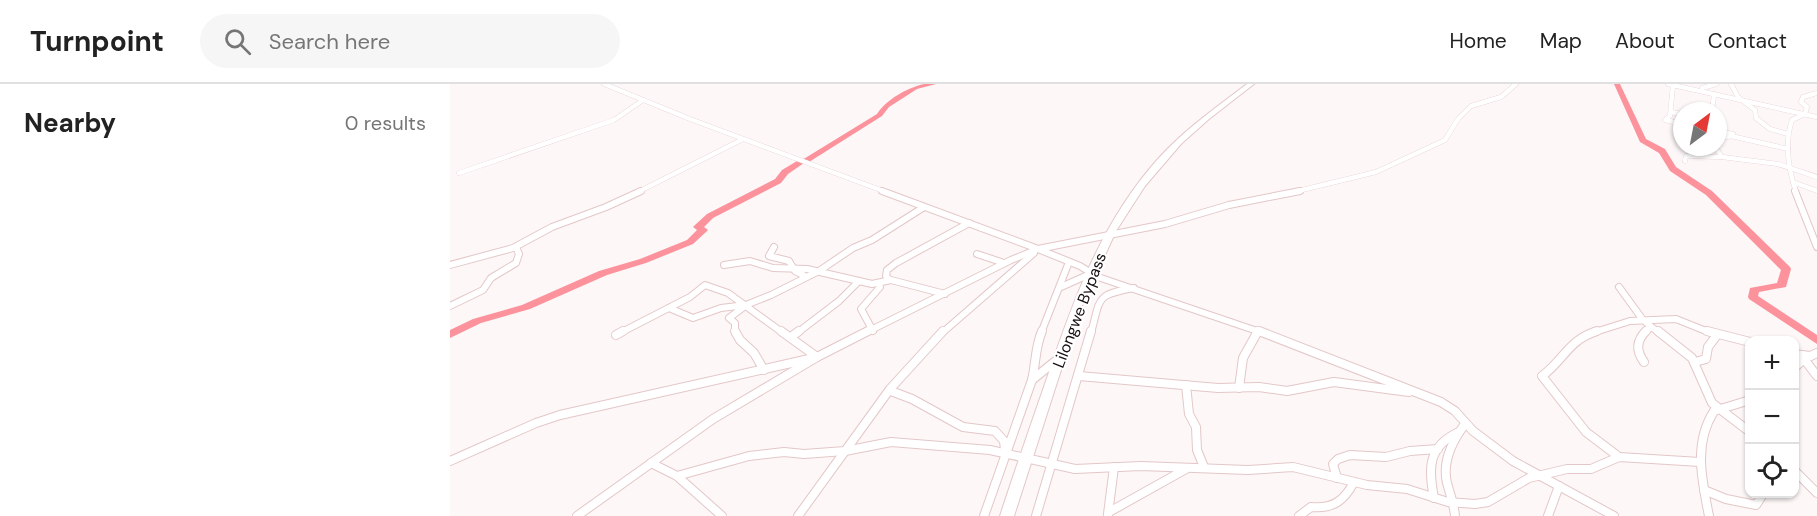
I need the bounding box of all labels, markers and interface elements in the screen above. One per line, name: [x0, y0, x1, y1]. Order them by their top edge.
search box: [200, 14, 620, 68]
text: Turnpoint: [30, 23, 164, 60]
icon: search: [221, 25, 254, 58]
text: Search here: [269, 27, 390, 56]
text: Home: [1449, 27, 1507, 55]
text: Map: [1540, 27, 1582, 55]
text: About: [1615, 27, 1675, 55]
text: Contact: [1708, 27, 1787, 55]
north arrow: [1673, 102, 1727, 156]
text: Nearby: [24, 106, 116, 140]
text: 0 results: [345, 110, 426, 136]
street label: Lilongwe Bypass: [1048, 249, 1111, 371]
map controls: [1745, 336, 1799, 498]
button: +: [1745, 336, 1799, 390]
button: −: [1745, 390, 1799, 444]
button: locate: [1745, 444, 1799, 498]

